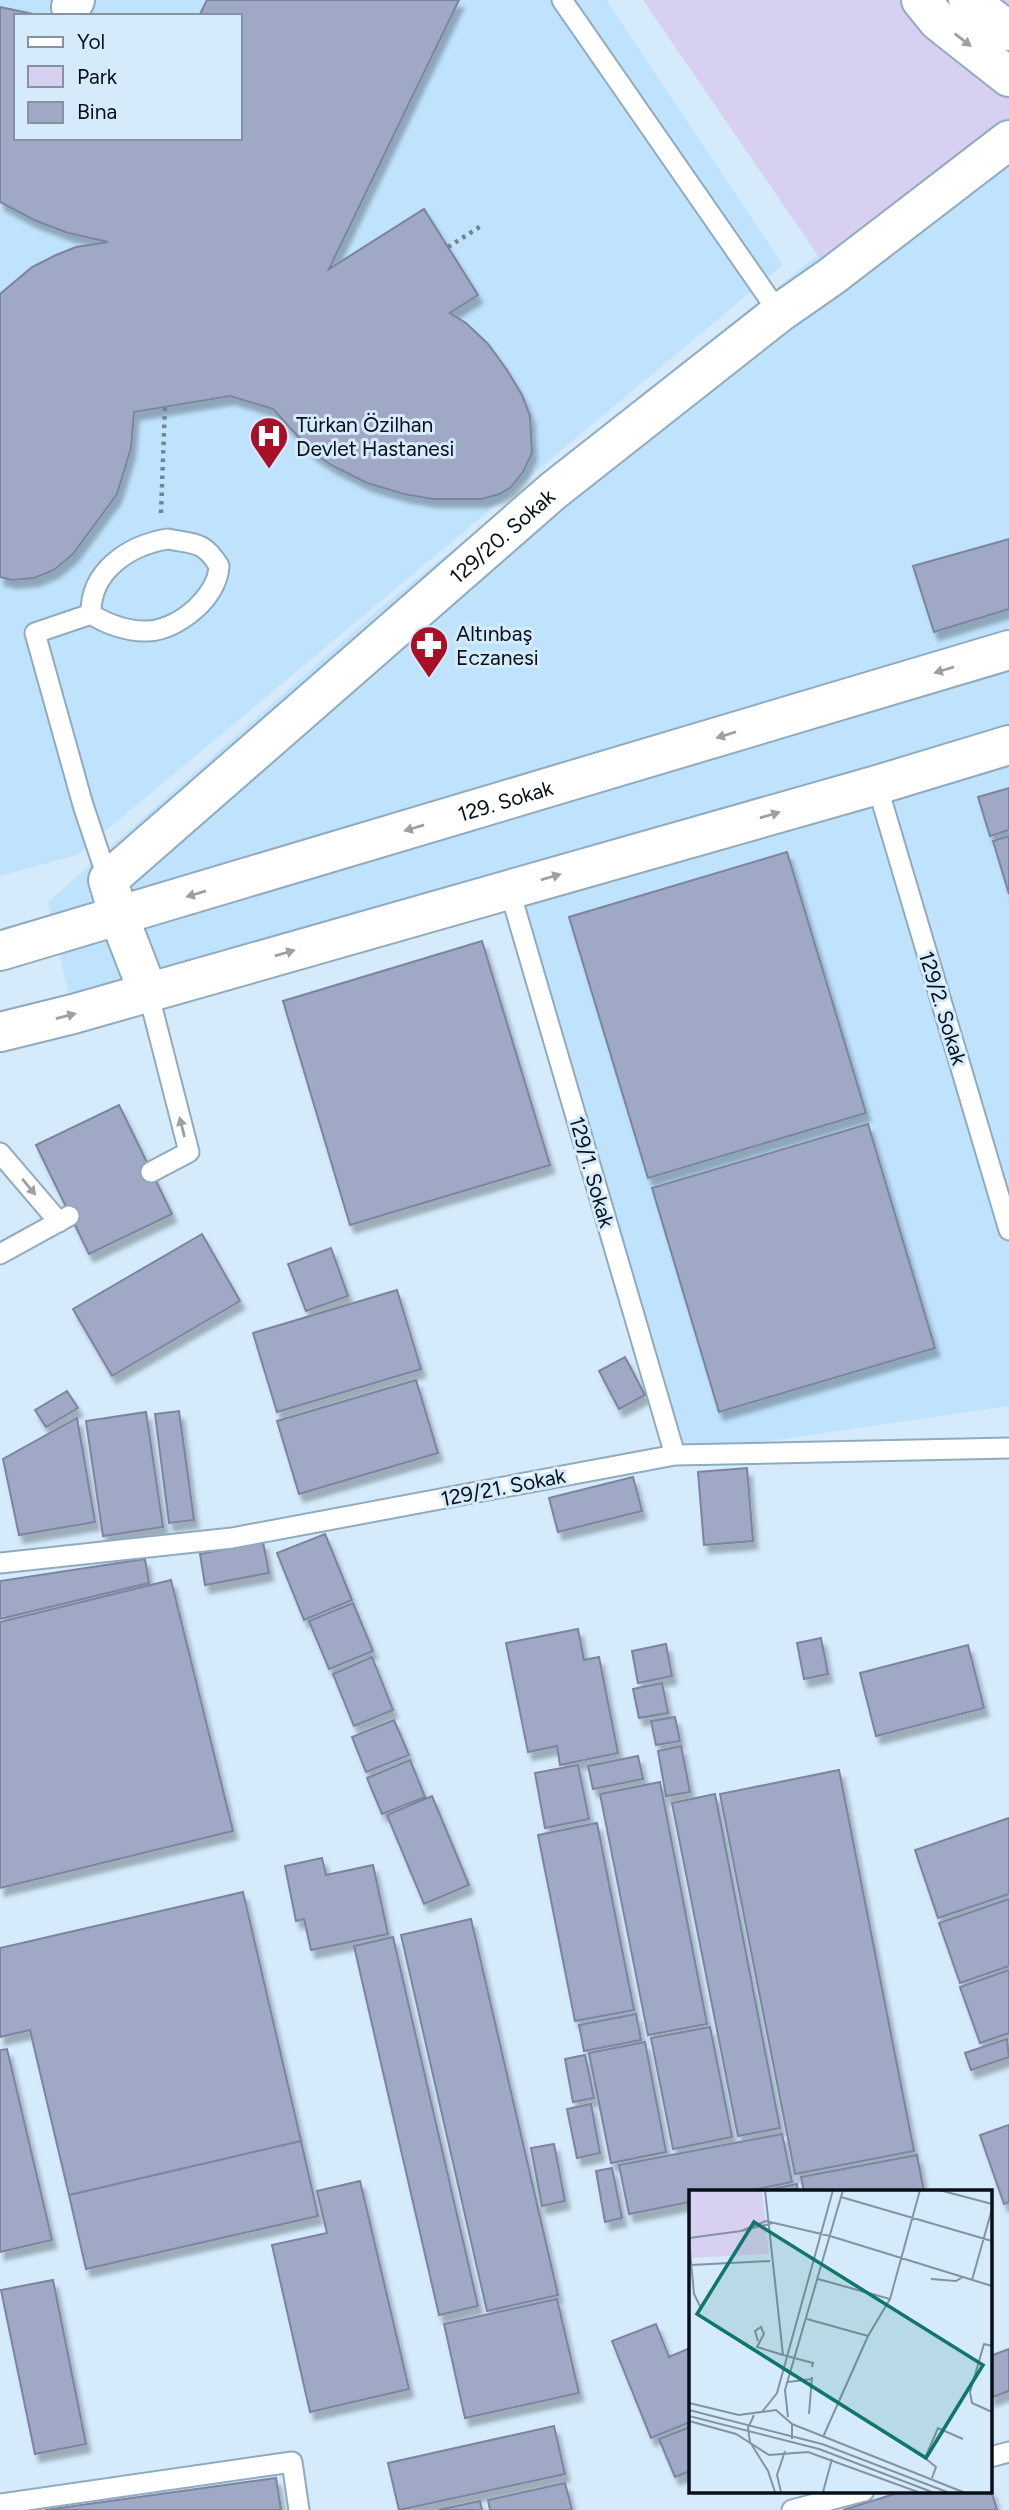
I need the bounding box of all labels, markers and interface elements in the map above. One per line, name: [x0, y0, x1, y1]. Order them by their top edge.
legend: [14, 14, 242, 140]
text: Yol: [77, 29, 105, 54]
one-way arrow: [954, 33, 972, 48]
text: Park: [77, 64, 118, 89]
text: Bina: [77, 99, 117, 124]
place label: Türkan Özilhan Devlet Hastanesi: [296, 412, 454, 461]
hospital icon: Türkan Özilhan Devlet Hastanesi: [248, 415, 290, 470]
street label: 129/20. Sokak: [444, 483, 560, 588]
place label: Altınbaş Eczanesi: [456, 621, 539, 670]
pharmacy icon: Altınbaş Eczanesi: [408, 624, 450, 679]
one-way arrow: [933, 665, 954, 675]
one-way arrow: [715, 730, 736, 741]
street label: 129. Sokak: [455, 774, 556, 826]
one-way arrow: [759, 809, 781, 820]
one-way arrow: [403, 824, 424, 834]
one-way arrow: [541, 871, 562, 881]
one-way arrow: [185, 889, 206, 899]
one-way arrow: [275, 947, 296, 957]
street label: 129/2. Sokak: [914, 948, 972, 1069]
one-way arrow: [55, 1010, 77, 1021]
street label: 129/1. Sokak: [564, 1113, 620, 1231]
one-way arrow: [176, 1116, 187, 1138]
one-way arrow: [21, 1179, 36, 1196]
street label: 129/21. Sokak: [439, 1463, 568, 1511]
inset map: [689, 2190, 992, 2492]

